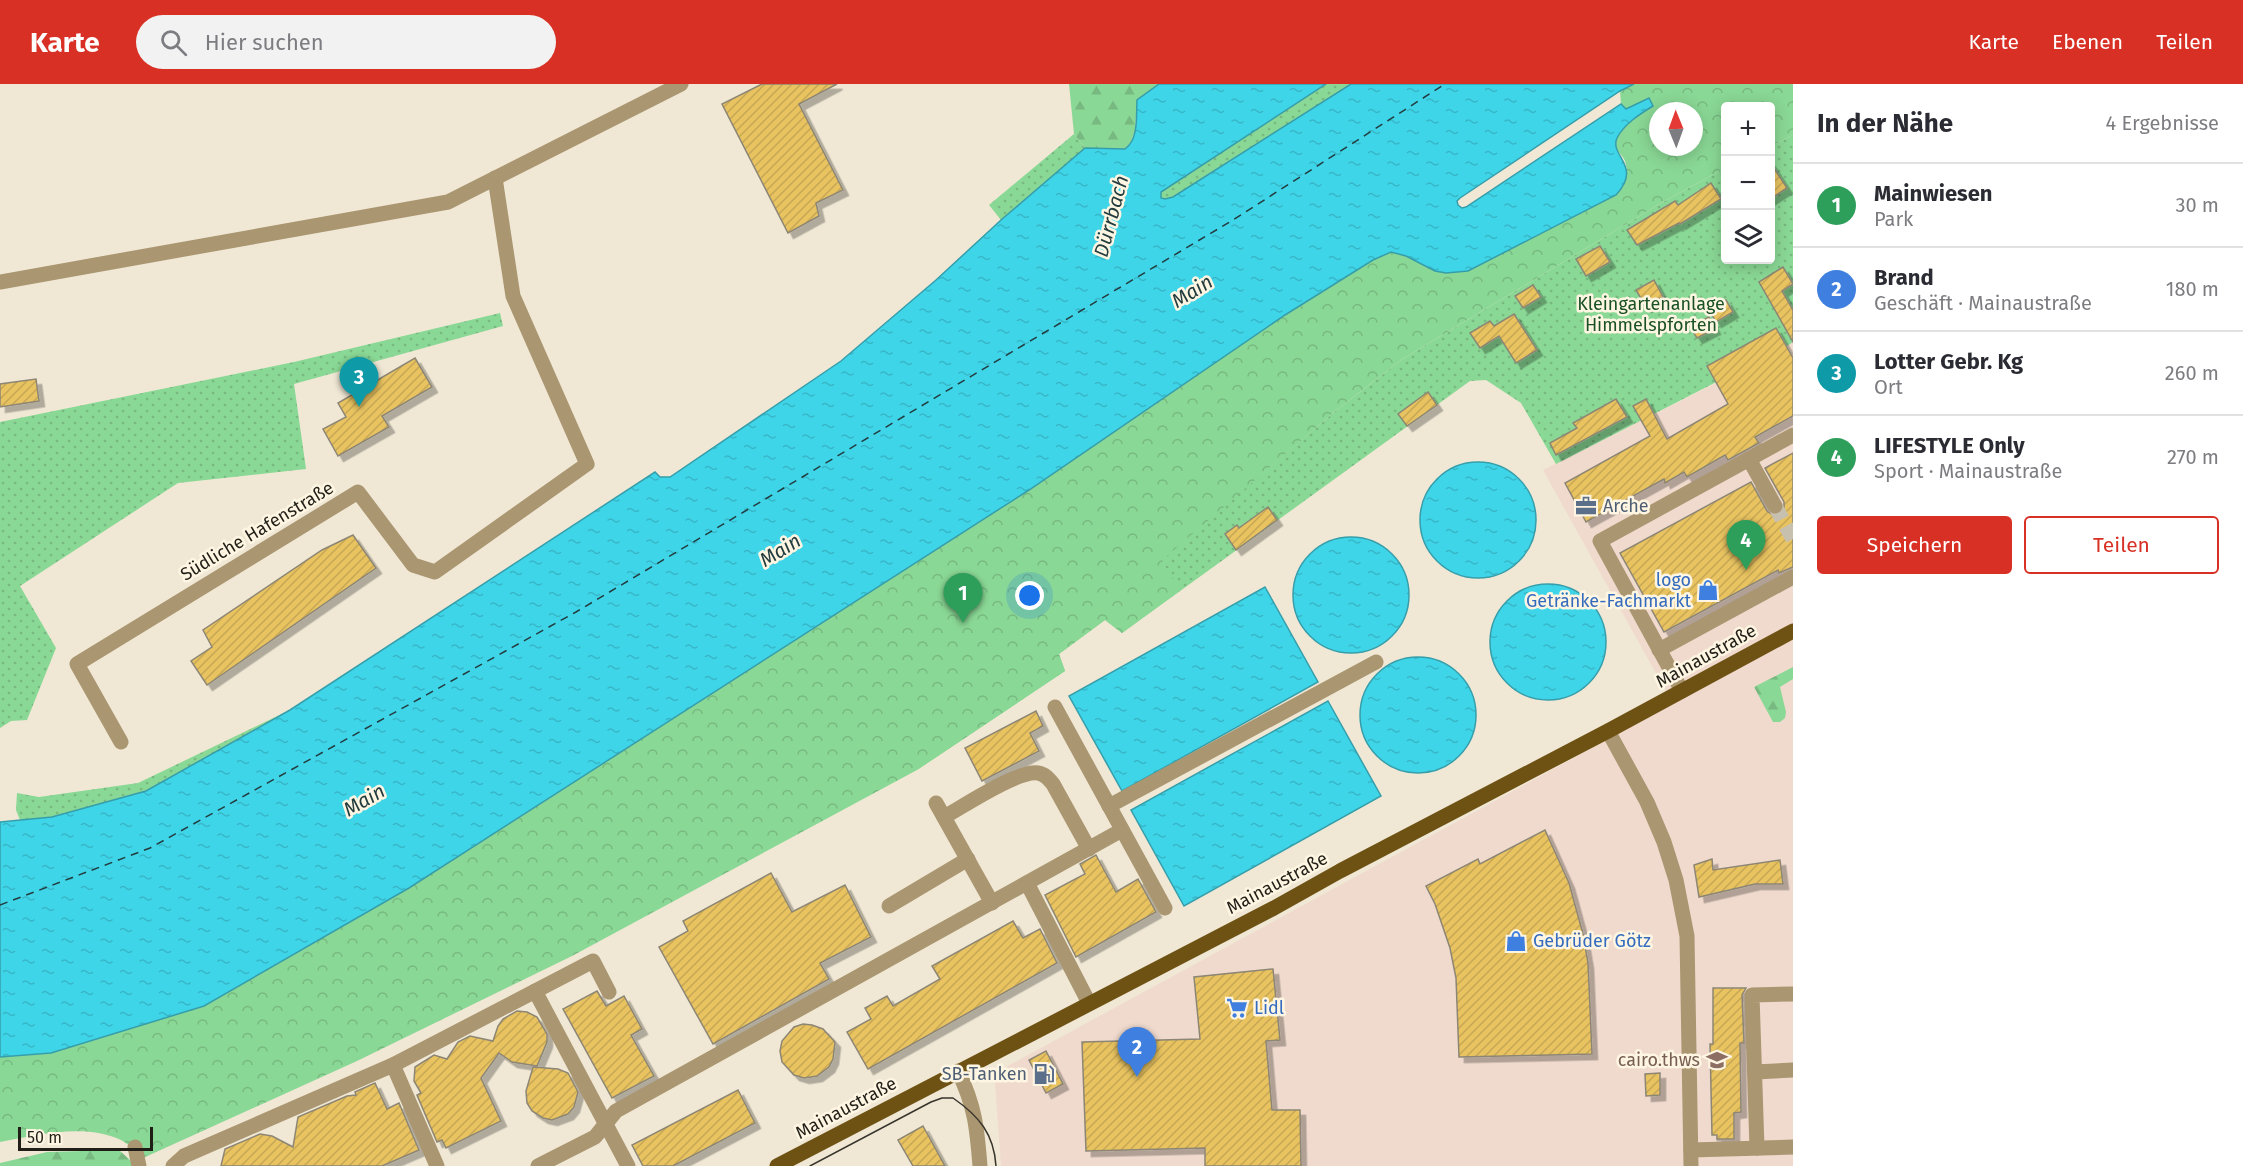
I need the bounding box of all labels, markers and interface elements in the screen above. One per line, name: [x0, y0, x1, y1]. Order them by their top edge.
search box: [136, 15, 556, 69]
text: Karte: [30, 26, 100, 59]
icon: search: [157, 26, 190, 59]
text: Hier suchen: [205, 29, 324, 56]
text: Karte: [1968, 29, 2019, 55]
text: Ebenen: [2052, 29, 2123, 55]
text: Teilen: [2156, 29, 2213, 55]
north arrow: [1649, 102, 1703, 156]
map controls: [1721, 102, 1775, 264]
button: +: [1721, 102, 1775, 156]
text: In der Nähe: [1817, 108, 1953, 139]
text: 4 Ergebnisse: [2106, 111, 2219, 135]
button: −: [1721, 156, 1775, 210]
water label: Dürrbach: [1089, 173, 1133, 259]
text: Mainwiesen: [1874, 180, 1993, 207]
text: 1: [1832, 193, 1841, 217]
text: 30 m: [2175, 193, 2219, 217]
text: Park: [1874, 207, 1913, 231]
button: layers: [1721, 210, 1775, 264]
text: Brand: [1874, 264, 1934, 291]
water label: Main: [1167, 269, 1217, 313]
text: 2: [1831, 277, 1842, 301]
text: 180 m: [2166, 277, 2219, 301]
text: Geschäft · Mainaustraße: [1874, 291, 2092, 315]
park label: Kleingartenanlage Himmelspforten: [1577, 293, 1725, 336]
text: Lotter Gebr. Kg: [1874, 348, 2023, 375]
pin: 3: [340, 358, 378, 407]
text: 3: [1831, 361, 1842, 385]
text: 260 m: [2165, 361, 2219, 385]
text: Ort: [1874, 375, 1903, 399]
text: LIFESTYLE Only: [1874, 432, 2025, 459]
text: 4: [1831, 445, 1842, 469]
text: 270 m: [2167, 445, 2219, 469]
text: Sport · Mainaustraße: [1874, 459, 2062, 483]
street label: Südliche Hafenstraße: [176, 477, 338, 585]
office icon: Arche: [1574, 494, 1598, 518]
place label: Arche: [1603, 495, 1649, 517]
button: Speichern: [1817, 516, 2012, 574]
button: Teilen: [2024, 516, 2219, 574]
pin: 4: [1726, 520, 1766, 570]
water label: Main: [755, 528, 805, 572]
place label: logo Getränke-Fachmarkt: [1526, 569, 1691, 612]
pin: 1: [944, 574, 982, 623]
shop icon: logo Getränke-Fachmarkt: [1696, 578, 1720, 602]
your location: [1015, 581, 1044, 610]
street label: Mainaustraße: [1652, 619, 1760, 693]
water label: Main: [339, 779, 389, 821]
street label: Mainaustraße: [1223, 847, 1331, 919]
shop icon: Gebrüder Götz: [1504, 929, 1528, 953]
place label: Gebrüder Götz: [1533, 930, 1651, 952]
supermarket icon: Lidl: [1225, 996, 1249, 1020]
place label: Lidl: [1254, 997, 1284, 1019]
pin: 2: [1118, 1028, 1156, 1077]
school or university icon: cairo.thws: [1705, 1048, 1729, 1072]
place label: cairo.thws: [1618, 1049, 1700, 1071]
fuel station icon: SB-Tanken: [1032, 1062, 1056, 1086]
place label: SB-Tanken: [942, 1063, 1027, 1085]
street label: Mainaustraße: [792, 1072, 900, 1144]
scale bar: [18, 1124, 153, 1152]
text: 50 m: [27, 1128, 62, 1147]

